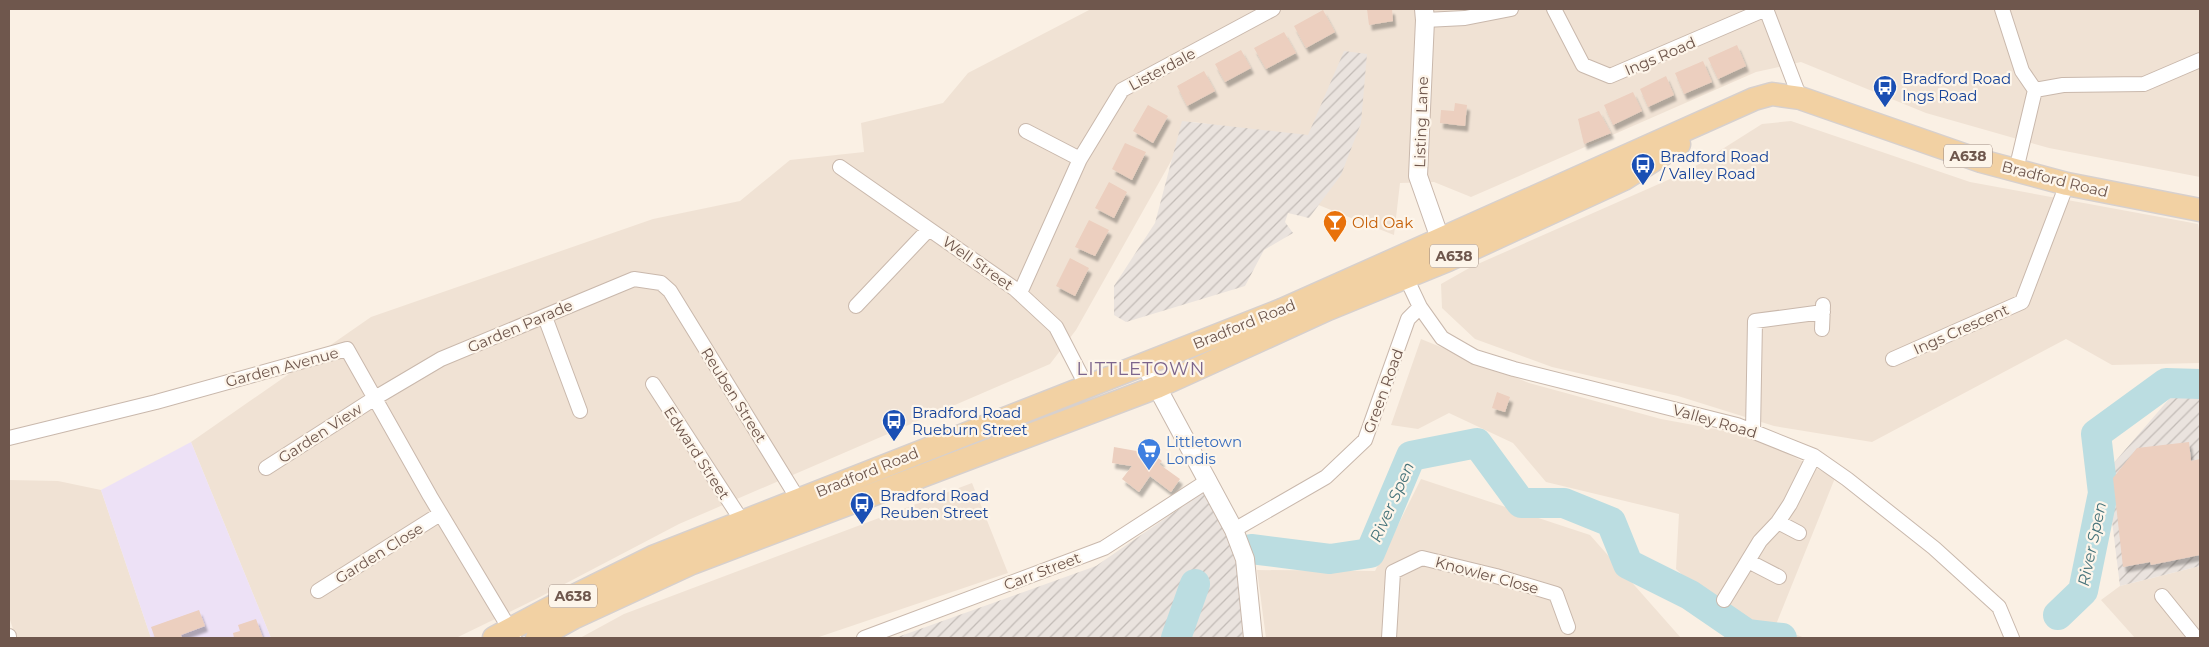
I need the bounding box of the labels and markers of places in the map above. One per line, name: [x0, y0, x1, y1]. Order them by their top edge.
place label: Bradford Road Ings Road: [1902, 69, 2011, 105]
bus stop icon: Bradford Road Ings Road: [1872, 74, 1898, 108]
place label: Bradford Road / Valley Road: [1659, 147, 1769, 183]
bus stop icon: Bradford Road / Valley Road: [1630, 152, 1656, 186]
bar icon: Old Oak: [1322, 209, 1348, 243]
place label: Old Oak: [1352, 213, 1413, 232]
place label: Bradford Road Rueburn Street: [912, 403, 1028, 439]
bus stop icon: Bradford Road Rueburn Street: [881, 408, 907, 442]
place label: Littletown Londis: [1166, 432, 1242, 468]
supermarket icon: Littletown Londis: [1136, 437, 1162, 471]
place label: Bradford Road Reuben Street: [880, 486, 989, 522]
bus stop icon: Bradford Road Reuben Street: [849, 491, 875, 525]

